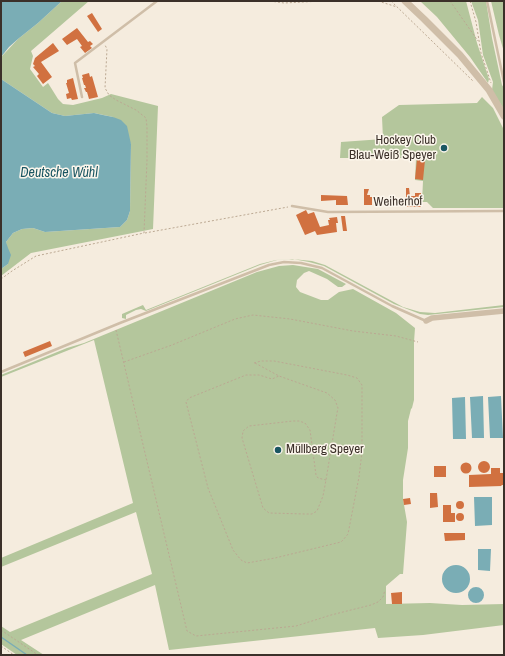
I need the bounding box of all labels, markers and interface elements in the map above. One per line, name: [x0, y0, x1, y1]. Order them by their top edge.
place label: Hockey Club Blau-Weiß Speyer: [349, 133, 436, 164]
marker: Hockey Club Blau-Weiß Speyer: [439, 143, 449, 153]
water label: Deutsche Wühl: [20, 165, 98, 181]
street label: Weiherhof: [373, 194, 423, 210]
place label: Müllberg Speyer: [286, 442, 364, 458]
marker: Müllberg Speyer: [273, 445, 283, 455]

